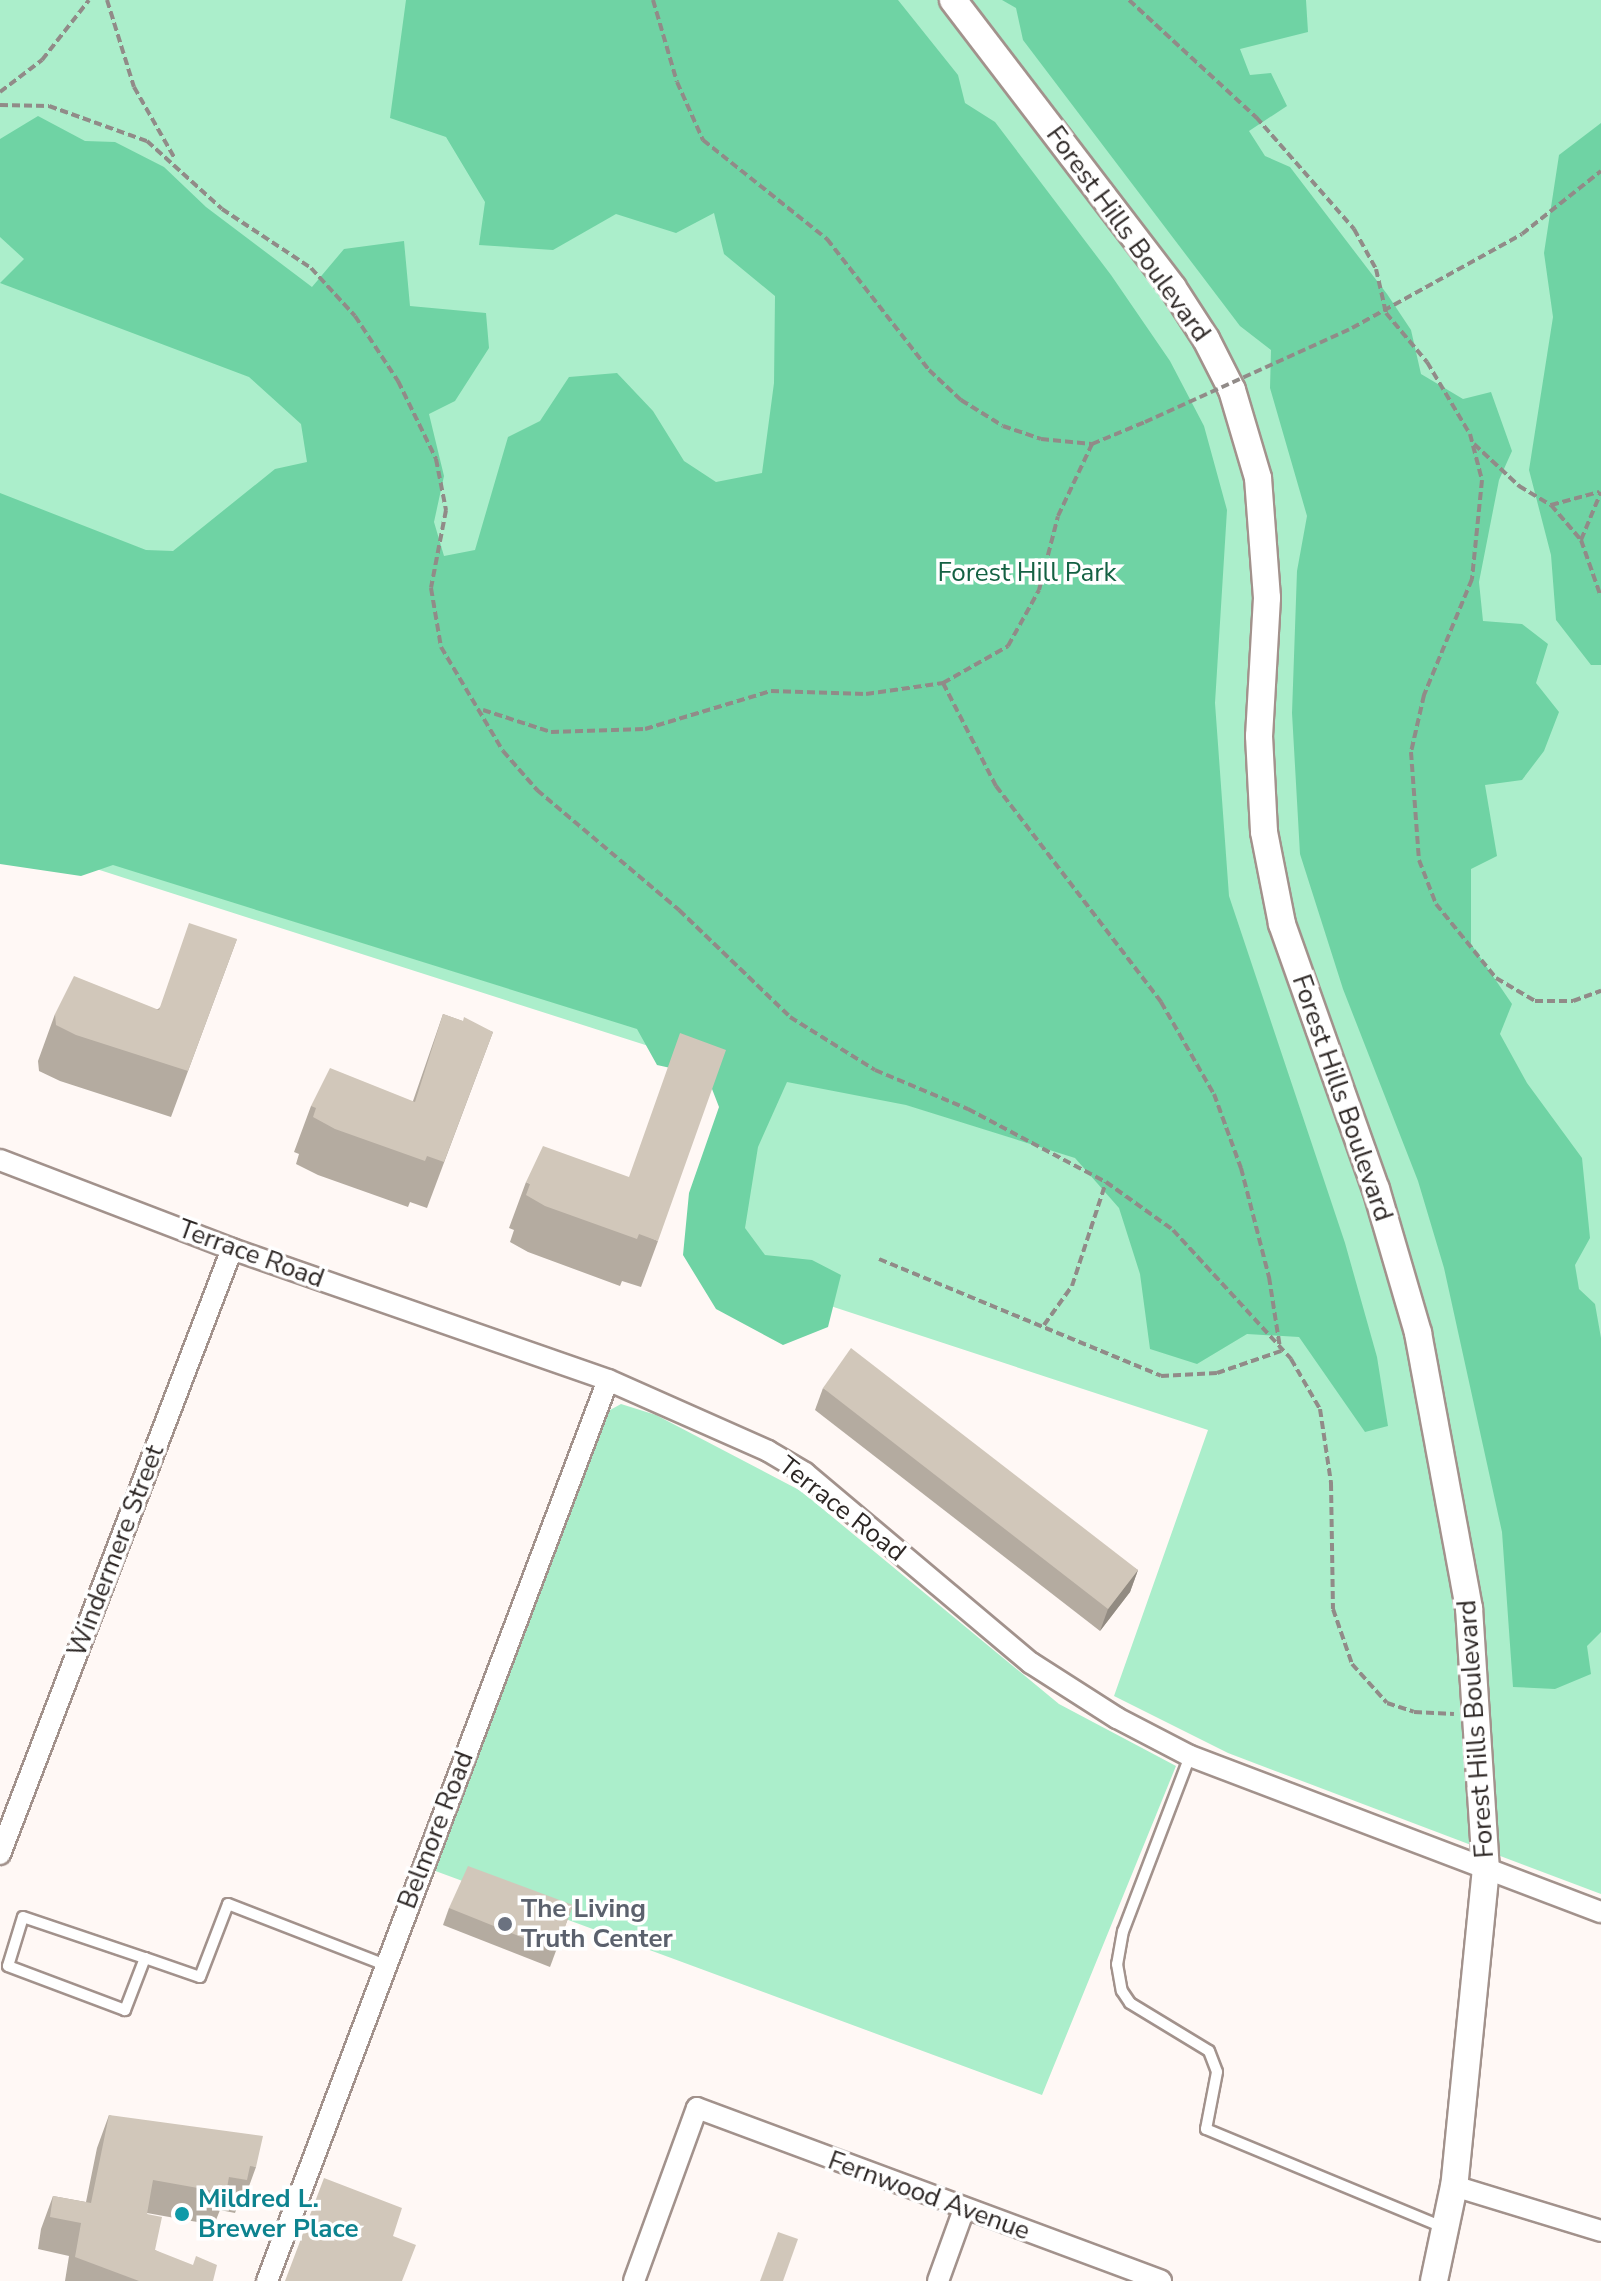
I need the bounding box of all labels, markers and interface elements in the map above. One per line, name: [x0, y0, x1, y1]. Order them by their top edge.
street label: Forest Hills Boulevard: [1039, 120, 1217, 348]
park label: Forest Hill Park: [937, 557, 1117, 589]
street label: Forest Hills Boulevard: [1285, 971, 1399, 1225]
street label: Terrace Road: [174, 1213, 328, 1295]
street label: Windermere Street: [61, 1441, 171, 1661]
street label: Terrace Road: [772, 1450, 912, 1568]
street label: Forest Hills Boulevard: [1451, 1599, 1501, 1859]
street label: Belmore Road: [392, 1747, 480, 1913]
place label: The Living Truth Center: [521, 1893, 673, 1954]
marker: The Living Truth Center: [496, 1915, 514, 1933]
street label: Fernwood Avenue: [824, 2145, 1034, 2247]
place label: Mildred L. Brewer Place: [198, 2183, 359, 2244]
marker: Mildred L. Brewer Place: [173, 2205, 191, 2223]

